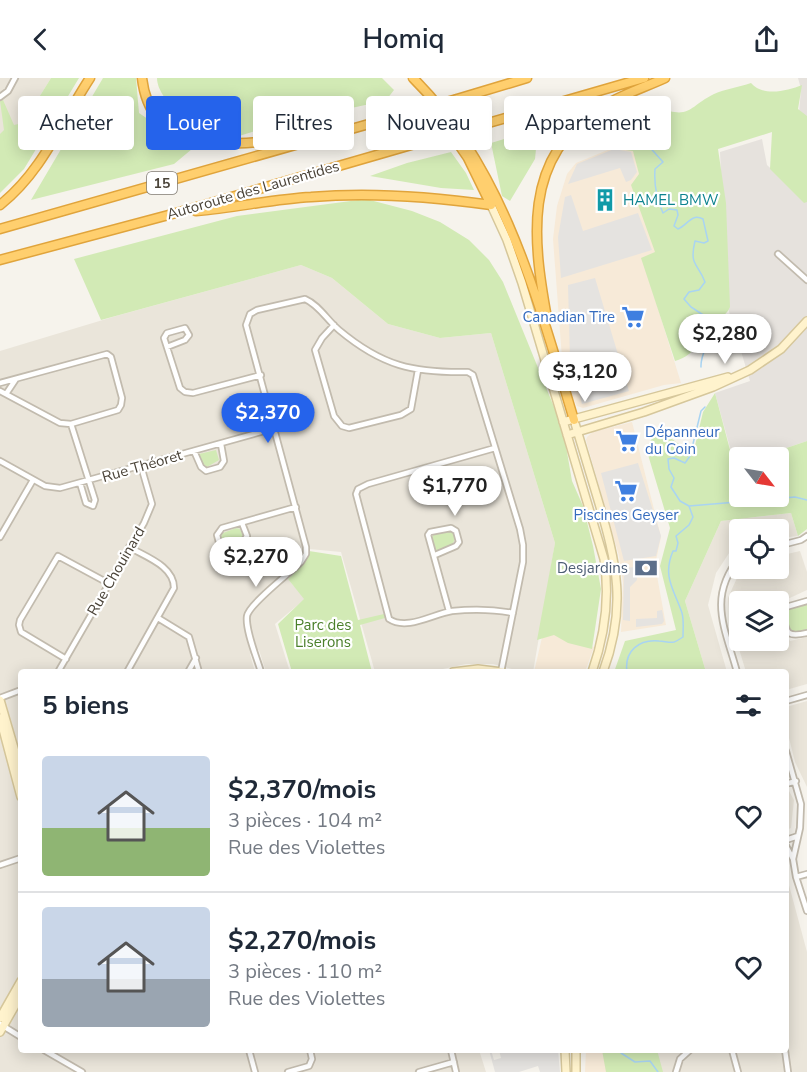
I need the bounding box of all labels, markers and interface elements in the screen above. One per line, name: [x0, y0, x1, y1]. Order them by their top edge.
text: Homiq: [363, 21, 444, 58]
icon: back: [24, 23, 57, 56]
icon: share: [750, 23, 783, 56]
chip: Acheter: [18, 96, 134, 150]
chip: Louer: [146, 96, 241, 150]
chip: Filtres: [253, 96, 354, 150]
chip: Nouveau: [366, 96, 492, 150]
chip: Appartement: [504, 96, 671, 150]
street label: Autoroute des Laurentides: [164, 156, 342, 224]
road number: 15: [147, 172, 177, 194]
building icon: HAMEL BMW: [592, 187, 618, 213]
place label: HAMEL BMW: [623, 190, 719, 210]
supermarket icon: Canadian Tire: [620, 304, 646, 330]
place label: Canadian Tire: [522, 307, 615, 327]
pin: $2,280: [676, 314, 774, 365]
text: $2,280: [693, 320, 757, 347]
pin: $3,120: [536, 352, 634, 403]
text: $3,120: [553, 358, 617, 385]
pin: $2,370: [219, 393, 317, 444]
text: $2,370: [236, 399, 300, 426]
place label: Dépanneur du Coin: [645, 422, 720, 459]
supermarket icon: Dépanneur du Coin: [614, 428, 640, 454]
street label: Rue Théoret: [100, 445, 185, 487]
north arrow: [729, 447, 789, 507]
map controls: [729, 447, 789, 651]
pin: $1,770: [406, 466, 504, 517]
text: $1,770: [423, 472, 487, 499]
supermarket icon: Piscines Geyser: [613, 478, 639, 504]
place label: Piscines Geyser: [573, 505, 679, 525]
button: locate: [729, 519, 789, 579]
street label: Rue Chouinard: [82, 523, 150, 619]
pin: $2,270: [207, 537, 305, 588]
text: $2,270: [224, 543, 288, 570]
bank icon: Desjardins: [633, 555, 659, 581]
place label: Desjardins: [557, 558, 628, 578]
button: layers: [729, 591, 789, 651]
park label: Parc des Liserons: [294, 615, 352, 652]
text: 5 biens: [42, 688, 129, 723]
icon: filters: [732, 689, 765, 722]
text: $2,370/mois: [228, 772, 376, 807]
icon: home: [90, 780, 162, 852]
icon: heart: [732, 800, 765, 833]
text: 3 pièces · 104 m²: [228, 807, 382, 834]
text: Rue des Violettes: [228, 834, 385, 861]
text: $2,270/mois: [228, 923, 376, 958]
icon: home: [90, 931, 162, 1003]
icon: heart: [732, 951, 765, 984]
text: 3 pièces · 110 m²: [228, 958, 382, 985]
text: Rue des Violettes: [228, 985, 385, 1012]

